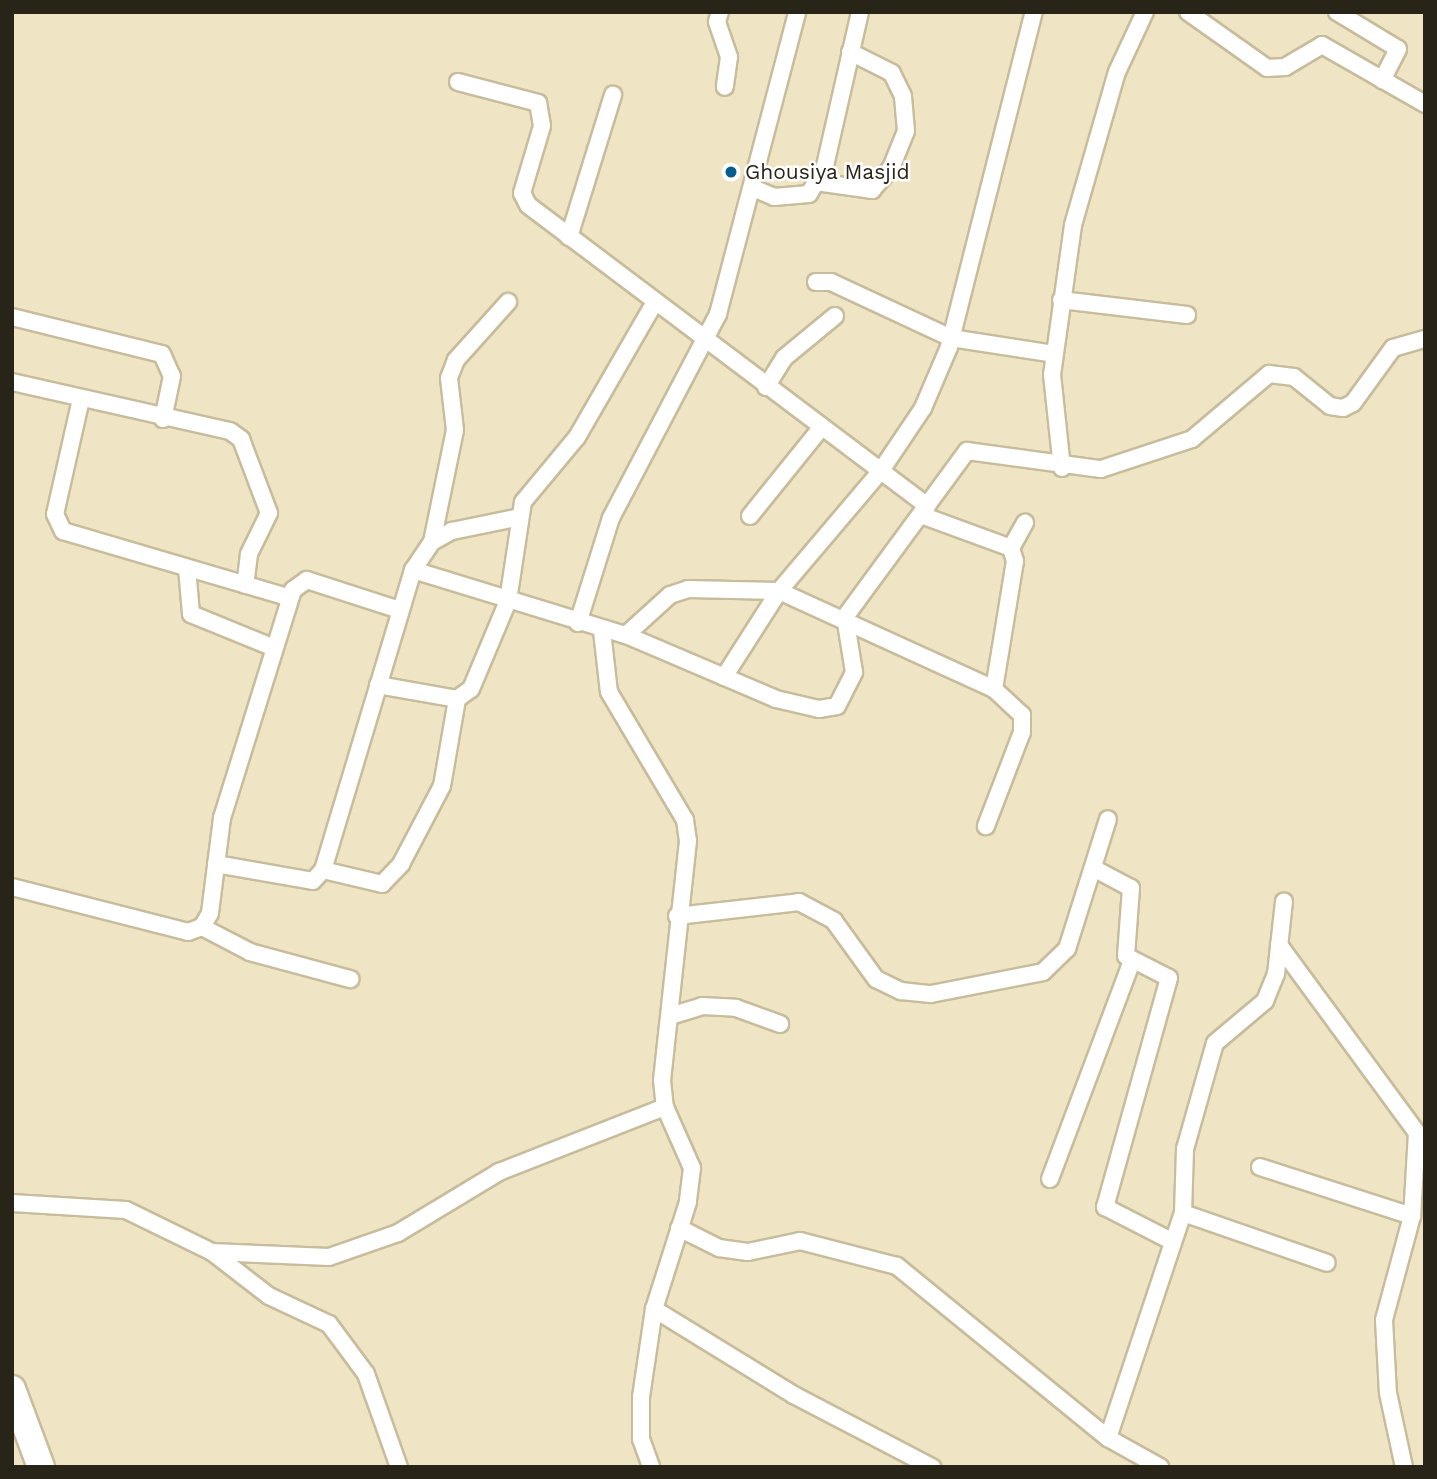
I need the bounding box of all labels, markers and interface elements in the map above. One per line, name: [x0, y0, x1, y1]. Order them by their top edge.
place label: Ghousiya Masjid: [745, 159, 910, 185]
marker: Ghousiya Masjid: [723, 164, 739, 180]

